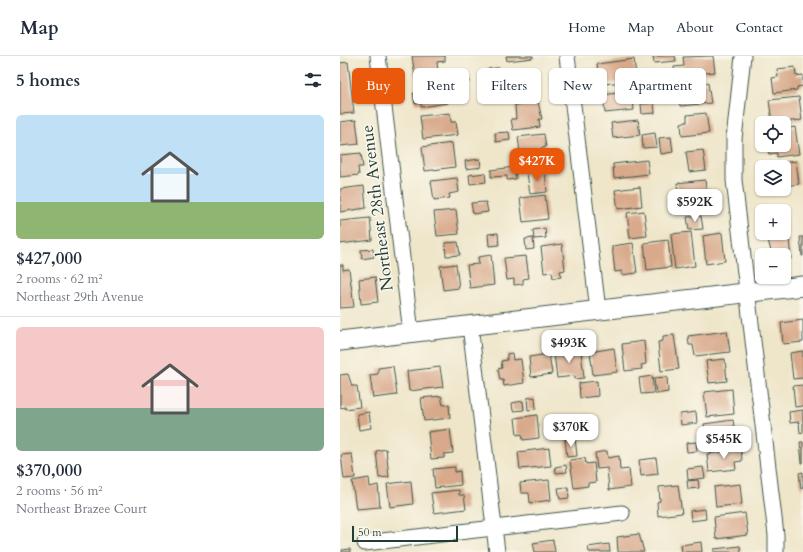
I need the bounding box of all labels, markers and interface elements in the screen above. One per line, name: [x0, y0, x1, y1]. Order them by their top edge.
text: Map: [20, 15, 59, 41]
text: Home: [568, 18, 606, 37]
text: Map: [628, 18, 654, 37]
text: About: [676, 18, 713, 37]
text: Contact: [735, 18, 783, 37]
chip: Buy: [352, 68, 405, 104]
chip: Rent: [413, 68, 469, 104]
chip: Filters: [477, 68, 541, 104]
chip: New: [549, 68, 607, 104]
chip: Apartment: [615, 68, 706, 104]
text: 5 homes: [16, 69, 80, 92]
icon: filters: [302, 69, 324, 91]
map controls: [755, 116, 791, 284]
button: locate: [755, 116, 791, 152]
street label: Northeast 28th Avenue: [355, 124, 399, 292]
icon: home: [134, 141, 206, 213]
pin: $427K: [509, 148, 565, 182]
text: $427K: [518, 152, 556, 170]
button: layers: [755, 160, 791, 196]
pin: $592K: [667, 189, 723, 223]
text: $592K: [676, 193, 714, 211]
button: +: [755, 204, 791, 240]
text: $427,000: [16, 247, 82, 270]
button: −: [755, 248, 791, 284]
text: 2 rooms · 62 m²: [16, 270, 103, 288]
text: Northeast 29th Avenue: [16, 288, 144, 306]
pin: $493K: [541, 330, 597, 364]
text: $493K: [550, 334, 588, 352]
icon: home: [134, 353, 206, 425]
pin: $370K: [543, 414, 599, 448]
text: $370K: [552, 418, 590, 436]
pin: $545K: [696, 426, 752, 460]
text: $545K: [705, 430, 743, 448]
text: $370,000: [16, 459, 82, 482]
text: 2 rooms · 56 m²: [16, 482, 103, 500]
text: Northeast Brazee Court: [16, 500, 147, 518]
scale bar: [352, 524, 458, 543]
text: 50 m: [358, 525, 382, 540]

